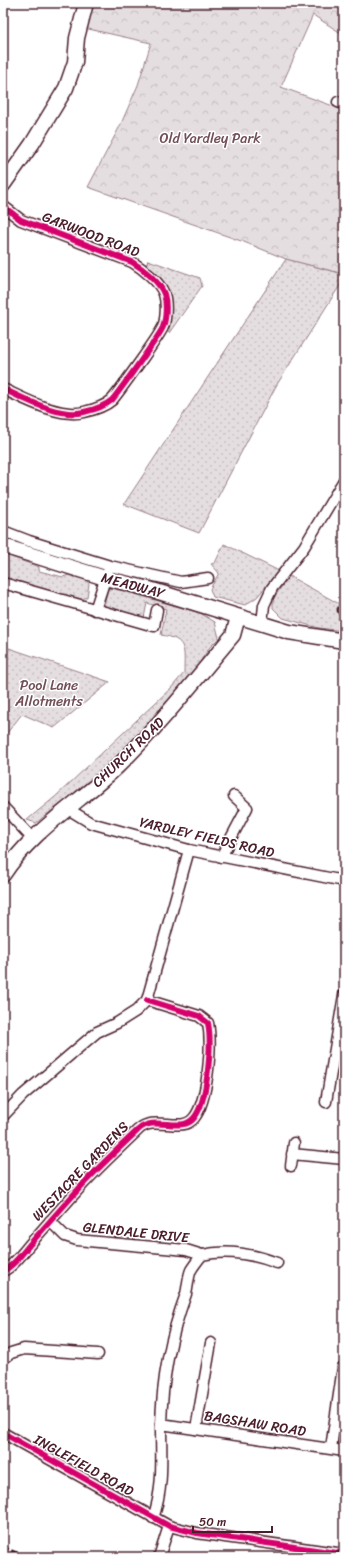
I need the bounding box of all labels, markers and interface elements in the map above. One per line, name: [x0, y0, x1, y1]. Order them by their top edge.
park label: Old Yardley Park: [159, 126, 261, 151]
street label: GARWOOD ROAD: [38, 204, 144, 265]
street label: MEADWAY: [98, 565, 169, 606]
park label: Pool Lane Allotments: [14, 673, 83, 714]
street label: CHURCH ROAD: [86, 710, 171, 794]
street label: YARDLEY FIELDS ROAD: [137, 810, 277, 865]
street label: WESTACRE GARDENS: [26, 1115, 135, 1227]
street label: GLENDALE DRIVE: [82, 1214, 192, 1251]
street label: BAGSHAW ROAD: [202, 1403, 308, 1444]
street label: INGLEFIELD ROAD: [28, 1427, 139, 1504]
scale bar: [193, 1508, 272, 1534]
text: 50 m: [199, 1511, 226, 1533]

